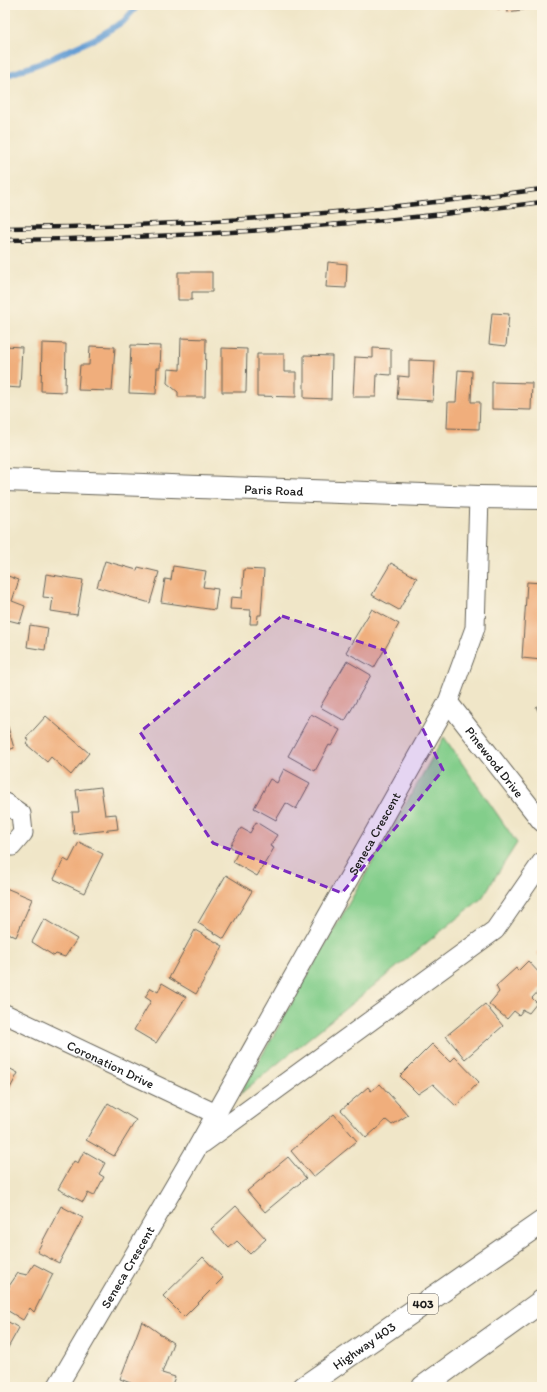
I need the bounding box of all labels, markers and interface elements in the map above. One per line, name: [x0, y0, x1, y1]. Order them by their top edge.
street label: Paris Road: [244, 481, 304, 498]
street label: Pinewood Drive: [462, 723, 527, 800]
street label: Seneca Crescent: [345, 789, 403, 877]
street label: Coronation Drive: [65, 1037, 157, 1091]
street label: Seneca Crescent: [97, 1223, 157, 1311]
road number: 403: [408, 1294, 438, 1314]
street label: Highway 403: [330, 1318, 398, 1372]

